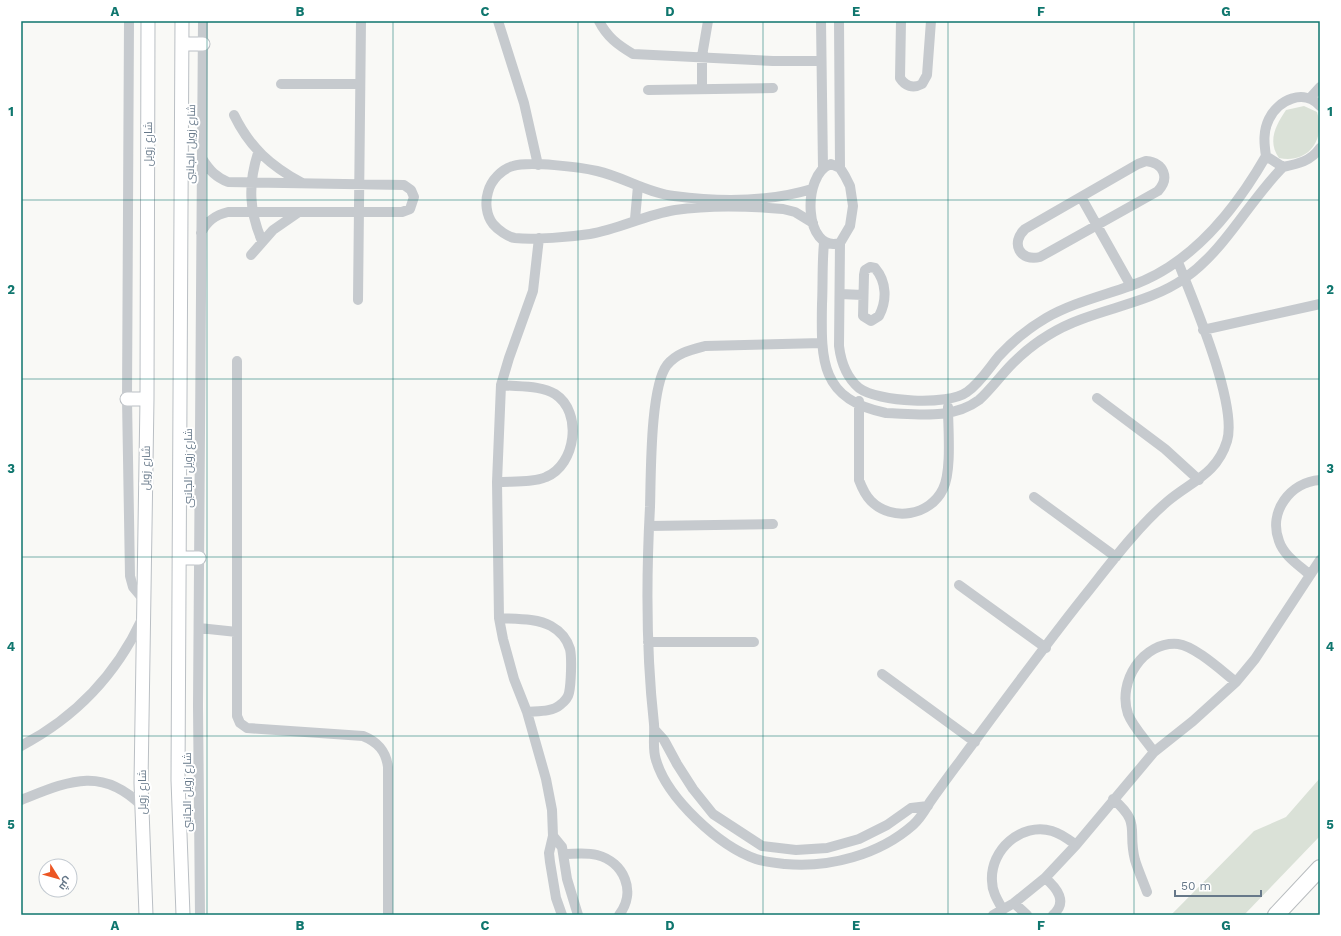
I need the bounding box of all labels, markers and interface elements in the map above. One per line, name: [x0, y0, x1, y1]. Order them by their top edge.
text: A: [111, 4, 120, 19]
text: B: [296, 4, 305, 19]
text: C: [481, 4, 490, 19]
text: D: [665, 4, 675, 19]
text: E: [852, 4, 860, 19]
text: F: [1037, 4, 1045, 19]
text: G: [1221, 4, 1231, 19]
text: 1: [8, 104, 14, 119]
street label: شارع زويل الجانبى: [184, 104, 199, 184]
text: 1: [1327, 104, 1333, 119]
street label: شارع زويل: [142, 122, 156, 166]
text: 2: [7, 282, 15, 297]
text: 2: [1326, 282, 1334, 297]
street label: شارع زويل الجانبى: [182, 428, 196, 508]
street label: شارع زويل: [139, 446, 154, 490]
text: 3: [7, 461, 15, 476]
text: 3: [1326, 461, 1334, 476]
text: 4: [7, 639, 16, 654]
text: 4: [1326, 639, 1335, 654]
street label: شارع زويل الجانبى: [181, 752, 195, 832]
street label: شارع زويل: [136, 770, 150, 814]
text: 5: [7, 817, 15, 832]
text: 5: [1326, 817, 1334, 832]
north arrow: [38, 858, 78, 898]
scale bar: [1175, 872, 1261, 898]
text: ش: [56, 874, 75, 893]
text: 50 m: [1181, 879, 1211, 893]
text: A: [111, 918, 120, 933]
text: B: [296, 918, 305, 933]
text: C: [481, 918, 490, 933]
text: D: [665, 918, 675, 933]
text: E: [852, 918, 860, 933]
text: F: [1037, 918, 1045, 933]
text: G: [1221, 918, 1231, 933]

